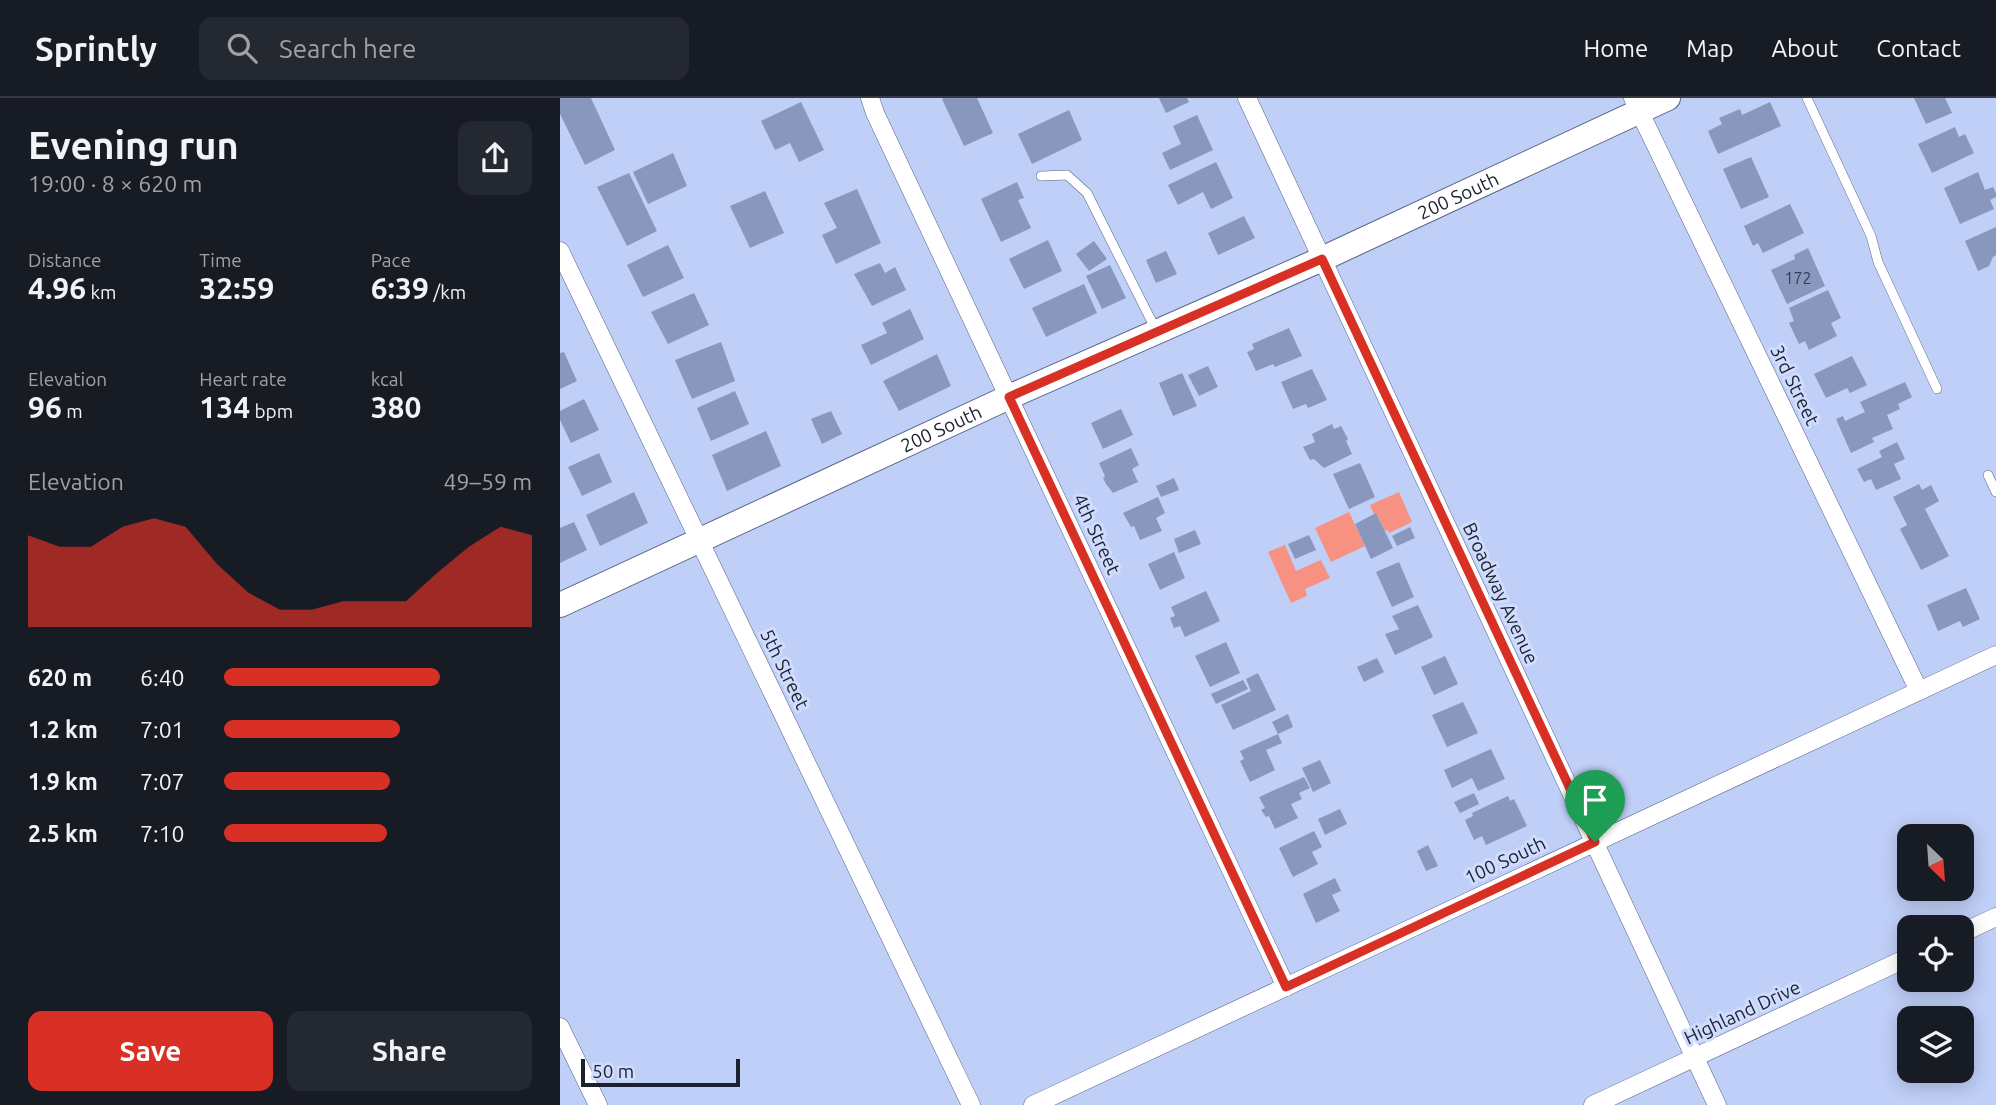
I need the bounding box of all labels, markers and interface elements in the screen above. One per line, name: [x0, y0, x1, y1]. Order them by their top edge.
search box: [199, 17, 689, 80]
icon: search: [223, 29, 261, 67]
text: Sprintly: [35, 30, 157, 67]
text: Search here: [279, 34, 416, 63]
text: Home: [1583, 35, 1648, 62]
text: Map: [1686, 35, 1733, 62]
text: About: [1771, 35, 1838, 62]
text: Contact: [1876, 35, 1961, 62]
button: share: [458, 121, 532, 195]
text: Evening run: [28, 124, 239, 166]
street label: 200 South: [1414, 167, 1502, 224]
text: 19:00 · 8 × 620 m: [28, 171, 202, 196]
text: Distance: [28, 249, 102, 271]
text: Time: [199, 249, 242, 271]
text: Pace: [371, 249, 411, 271]
house number: 172: [1784, 269, 1812, 287]
text: 4.96: [28, 271, 86, 305]
text: 32:59: [199, 271, 274, 305]
text: 6:39: [371, 271, 429, 305]
text: km: [86, 281, 116, 303]
text: /km: [429, 281, 466, 303]
street label: 3rd Street: [1766, 341, 1824, 429]
text: Elevation: [28, 368, 107, 390]
text: Heart rate: [199, 368, 287, 390]
text: kcal: [371, 368, 403, 390]
text: 96: [28, 390, 62, 424]
text: 134: [199, 390, 250, 424]
text: 380: [371, 390, 421, 424]
text: m: [62, 400, 83, 422]
text: bpm: [250, 400, 293, 422]
street label: 200 South: [897, 400, 985, 457]
text: Elevation: [28, 469, 124, 494]
text: 49–59 m: [444, 469, 532, 494]
street label: 4th Street: [1069, 490, 1125, 578]
street label: Broadway Avenue: [1459, 519, 1543, 667]
street label: 5th Street: [756, 625, 814, 713]
text: 620 m: [28, 665, 92, 690]
text: 6:40: [140, 665, 185, 690]
text: 1.2 km: [28, 717, 98, 742]
text: 7:01: [140, 717, 185, 742]
text: 1.9 km: [28, 769, 98, 794]
text: 7:07: [140, 769, 185, 794]
pin: [1565, 770, 1625, 842]
icon: arrive: [1576, 781, 1614, 819]
text: 2.5 km: [28, 821, 98, 846]
text: 7:10: [140, 821, 185, 846]
north arrow: [1897, 824, 1974, 901]
map controls: [1897, 824, 1974, 1083]
street label: 100 South: [1461, 832, 1549, 888]
button: locate: [1897, 915, 1974, 992]
street label: Highland Drive: [1680, 975, 1804, 1049]
button: layers: [1897, 1006, 1974, 1083]
button: Save: [28, 1011, 273, 1091]
button: Share: [287, 1011, 532, 1091]
scale bar: [581, 1056, 740, 1088]
text: 50 m: [592, 1060, 634, 1082]

